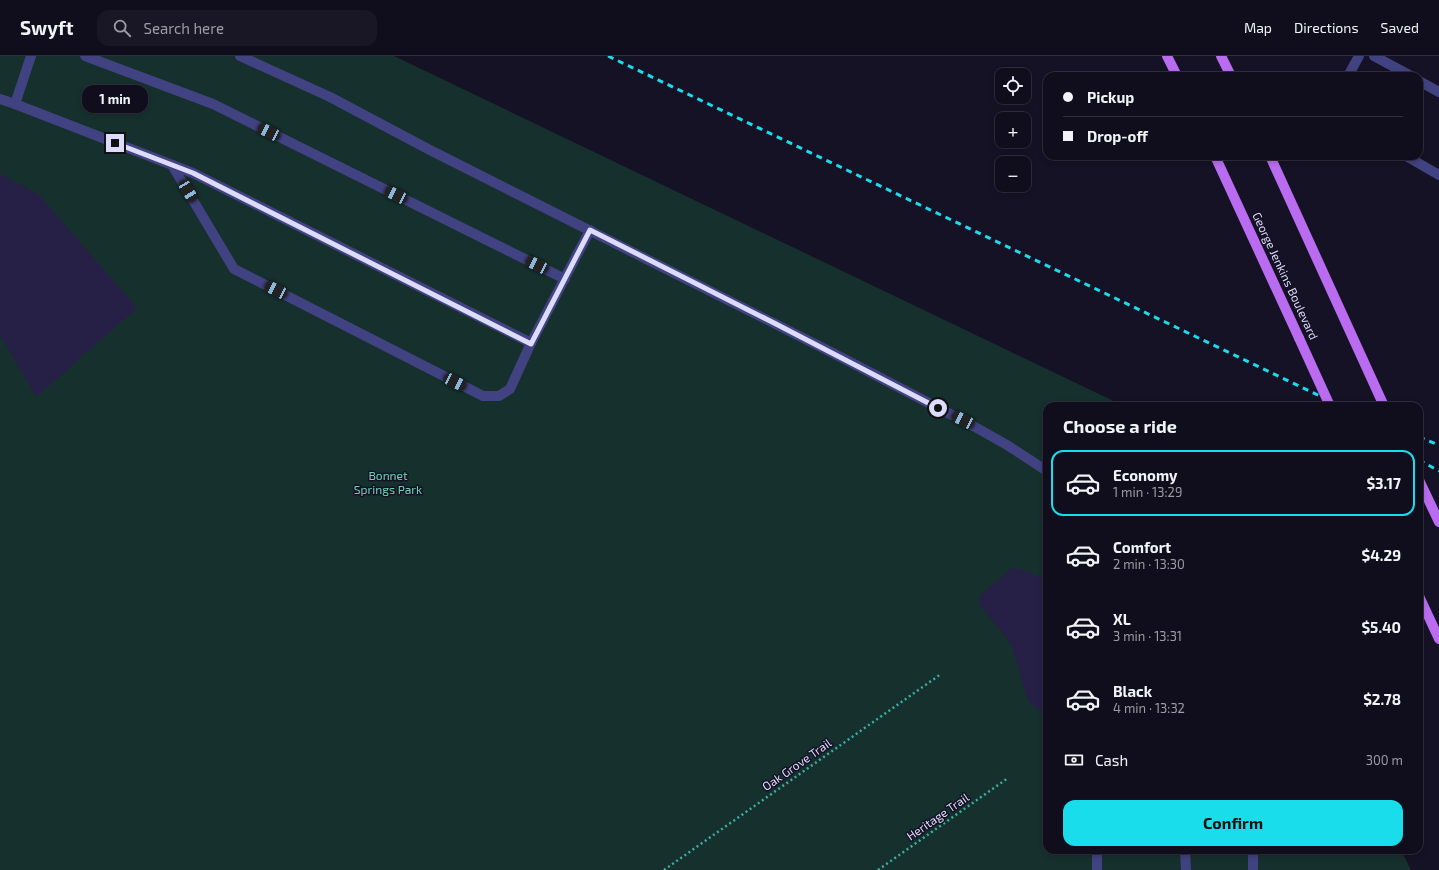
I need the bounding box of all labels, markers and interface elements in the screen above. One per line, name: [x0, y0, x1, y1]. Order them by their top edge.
search box: [97, 10, 377, 46]
text: Swyft: [20, 16, 73, 39]
icon: search: [111, 17, 133, 39]
text: Search here: [143, 19, 224, 37]
text: Map: [1244, 19, 1272, 36]
text: Directions: [1294, 19, 1359, 36]
text: Saved: [1381, 19, 1419, 36]
map controls: [995, 68, 1031, 192]
button: locate: [995, 68, 1031, 104]
callout: 1 min: [82, 85, 148, 113]
text: Pickup: [1087, 88, 1134, 106]
text: 1 min: [99, 91, 131, 107]
button: +: [995, 112, 1031, 148]
car: [256, 121, 282, 143]
text: Drop-off: [1087, 127, 1148, 145]
route end: [106, 134, 124, 152]
button: −: [995, 156, 1031, 192]
car: [177, 178, 199, 204]
car: [383, 184, 409, 206]
street label: George Jenkins Boulevard: [1250, 210, 1322, 341]
car: [524, 254, 550, 276]
car: [263, 279, 289, 301]
car: [442, 371, 468, 393]
route start: [929, 399, 947, 417]
car: [950, 409, 976, 431]
text: Choose a ride: [1063, 415, 1177, 437]
icon: car: [1065, 465, 1101, 501]
text: Economy: [1113, 466, 1178, 484]
park label: Bonnet Springs Park: [354, 468, 422, 496]
text: $3.17: [1366, 474, 1401, 492]
text: 1 min · 13:29: [1113, 484, 1182, 500]
icon: car: [1065, 537, 1101, 573]
text: Comfort: [1113, 538, 1171, 556]
text: $4.29: [1362, 546, 1401, 564]
text: 2 min · 13:30: [1113, 556, 1185, 572]
icon: car: [1065, 609, 1101, 645]
text: XL: [1113, 610, 1131, 628]
text: $5.40: [1361, 618, 1401, 636]
text: 3 min · 13:31: [1113, 628, 1182, 644]
icon: car: [1065, 681, 1101, 717]
text: Black: [1113, 682, 1152, 700]
text: $2.78: [1363, 690, 1401, 708]
text: 4 min · 13:32: [1113, 700, 1185, 716]
street label: Oak Grove Trail: [759, 735, 834, 793]
icon: cash: [1063, 749, 1085, 771]
text: Cash: [1095, 751, 1128, 769]
text: 300 m: [1366, 752, 1403, 768]
street label: Heritage Trail: [904, 789, 972, 843]
button: Confirm: [1063, 800, 1403, 846]

